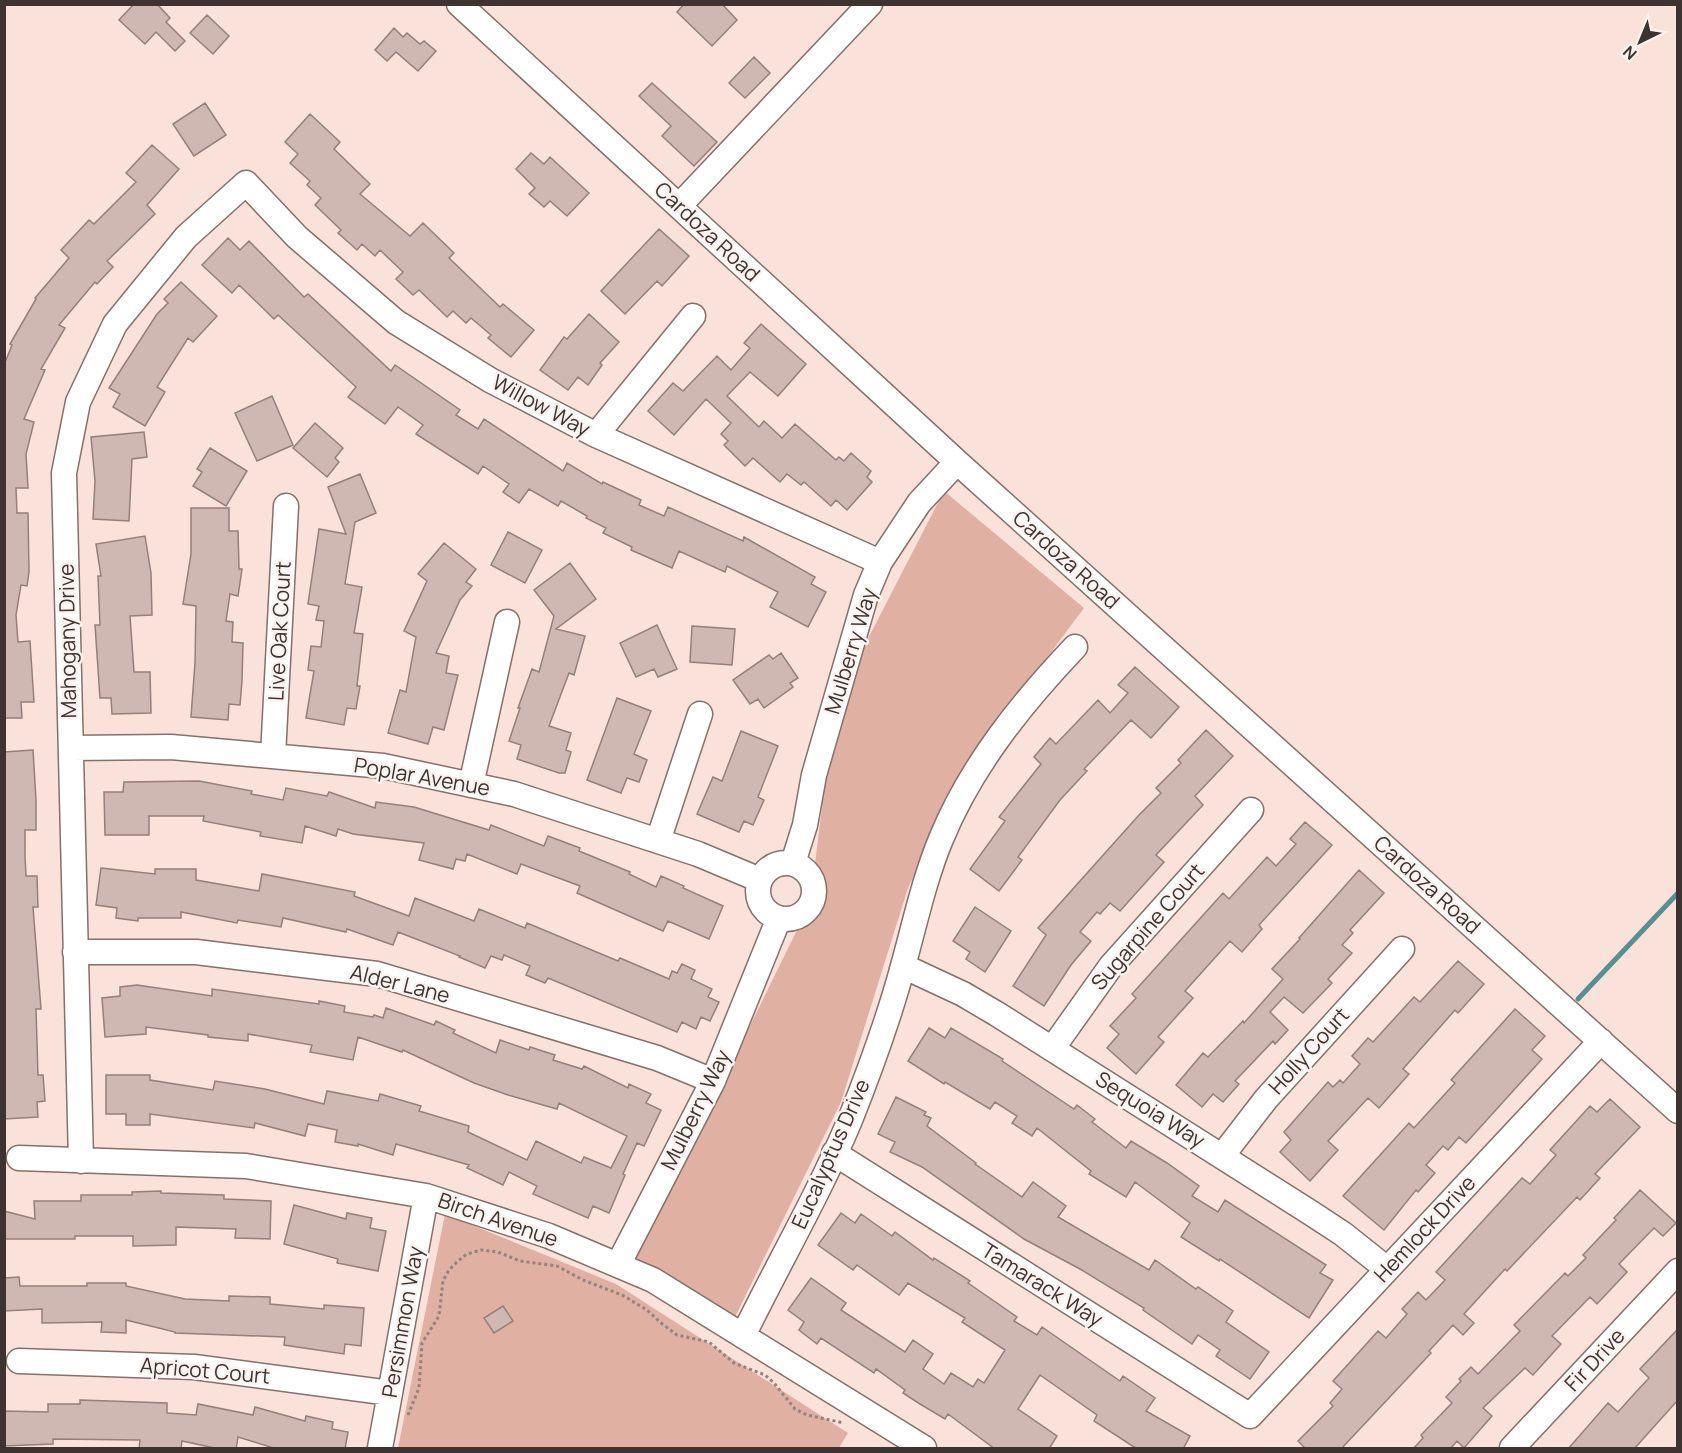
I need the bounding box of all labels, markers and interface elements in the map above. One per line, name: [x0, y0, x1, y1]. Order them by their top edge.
north arrow: [1610, 12, 1670, 72]
text: N: [1618, 41, 1641, 65]
street label: Cardoza Road: [649, 175, 766, 287]
street label: Willow Way: [488, 368, 595, 443]
street label: Cardoza Road: [1007, 504, 1126, 615]
street label: Live Oak Court: [261, 560, 297, 701]
street label: Mahogany Drive: [52, 563, 82, 719]
street label: Mulberry Way: [818, 584, 883, 717]
street label: Poplar Avenue: [352, 750, 492, 802]
street label: Cardoza Road: [1368, 829, 1487, 940]
street label: Sugarpine Court: [1084, 857, 1210, 996]
street label: Alder Lane: [347, 957, 453, 1009]
street label: Holly Court: [1262, 1001, 1355, 1100]
street label: Mulberry Way: [654, 1045, 736, 1174]
street label: Sequoia Way: [1090, 1064, 1211, 1154]
street label: Eucalyptus Drive: [784, 1074, 876, 1233]
street label: Hemlock Drive: [1367, 1169, 1481, 1288]
street label: Birch Avenue: [435, 1185, 562, 1253]
street label: Tamarack Way: [977, 1236, 1108, 1333]
street label: Persimmon Way: [375, 1244, 429, 1400]
street label: Fir Drive: [1558, 1322, 1631, 1397]
street label: Apricot Court: [139, 1350, 271, 1390]

